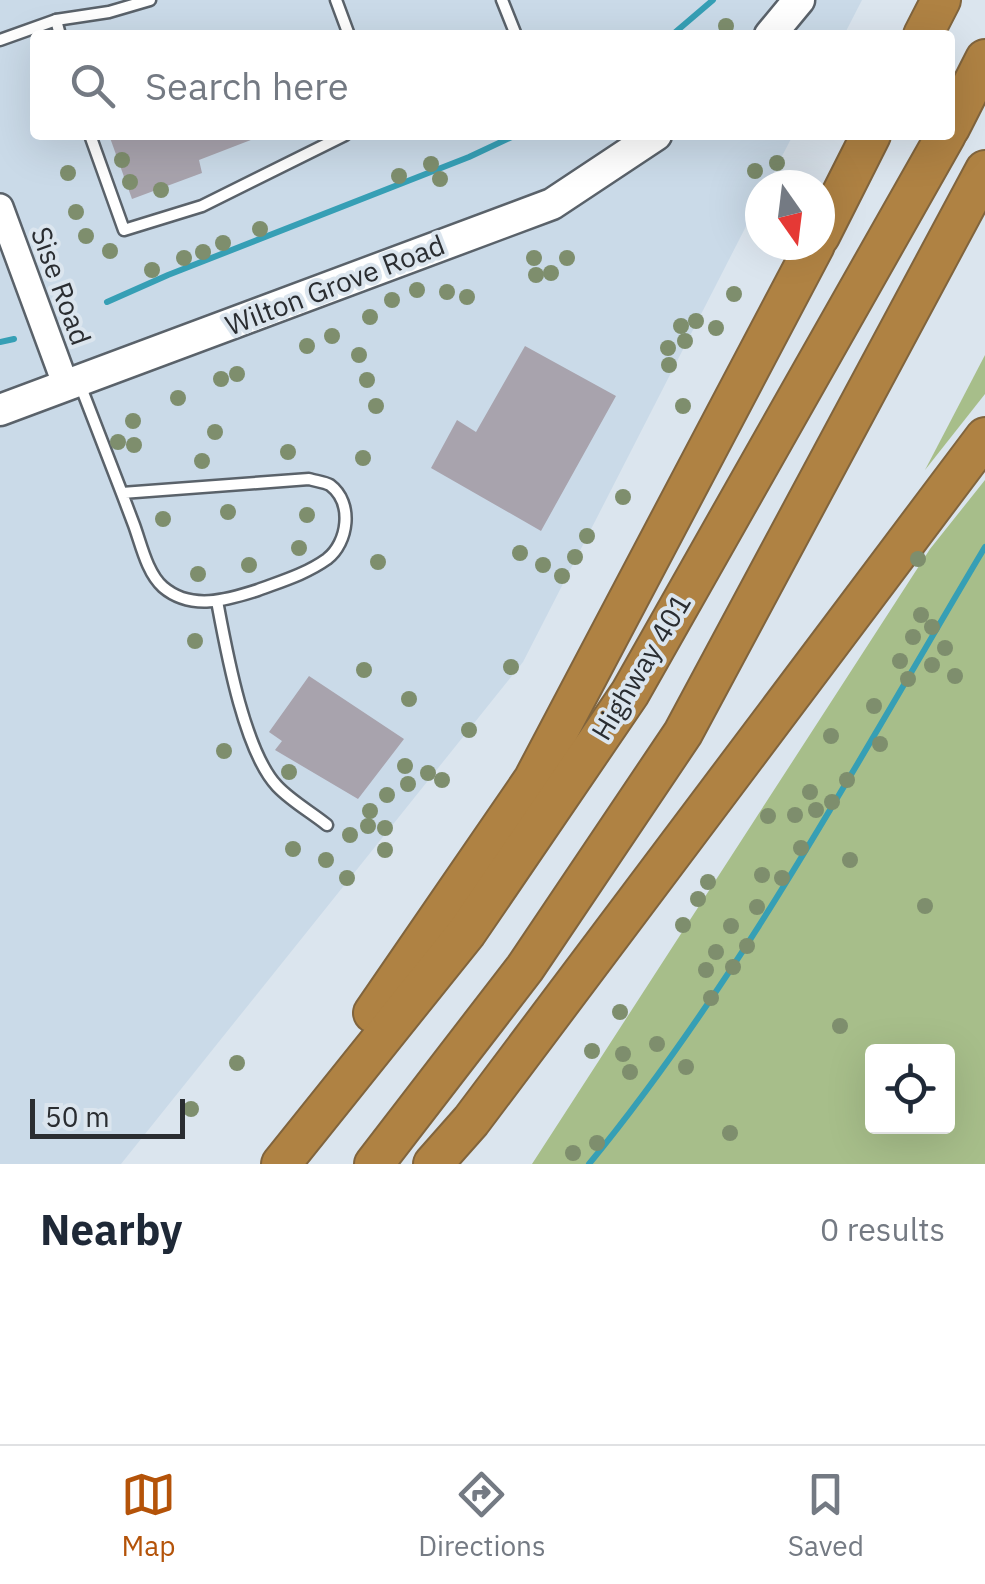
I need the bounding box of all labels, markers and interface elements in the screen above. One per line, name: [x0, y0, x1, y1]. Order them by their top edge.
search box: [30, 30, 955, 140]
icon: search: [65, 58, 120, 113]
text: Search here: [145, 61, 349, 110]
north arrow: [745, 170, 835, 260]
street label: Sise Road: [23, 222, 100, 350]
street label: Wilton Grove Road: [220, 226, 450, 343]
street label: Highway 401: [582, 587, 699, 747]
map controls: [865, 1044, 955, 1134]
button: locate: [865, 1044, 955, 1134]
scale bar: [30, 1094, 185, 1138]
text: 50 m: [45, 1098, 110, 1135]
text: Nearby: [40, 1202, 182, 1257]
text: 0 results: [820, 1208, 945, 1250]
tab: Map: [121, 1467, 176, 1564]
tab: Directions: [418, 1467, 546, 1564]
tab: Saved: [788, 1467, 864, 1564]

